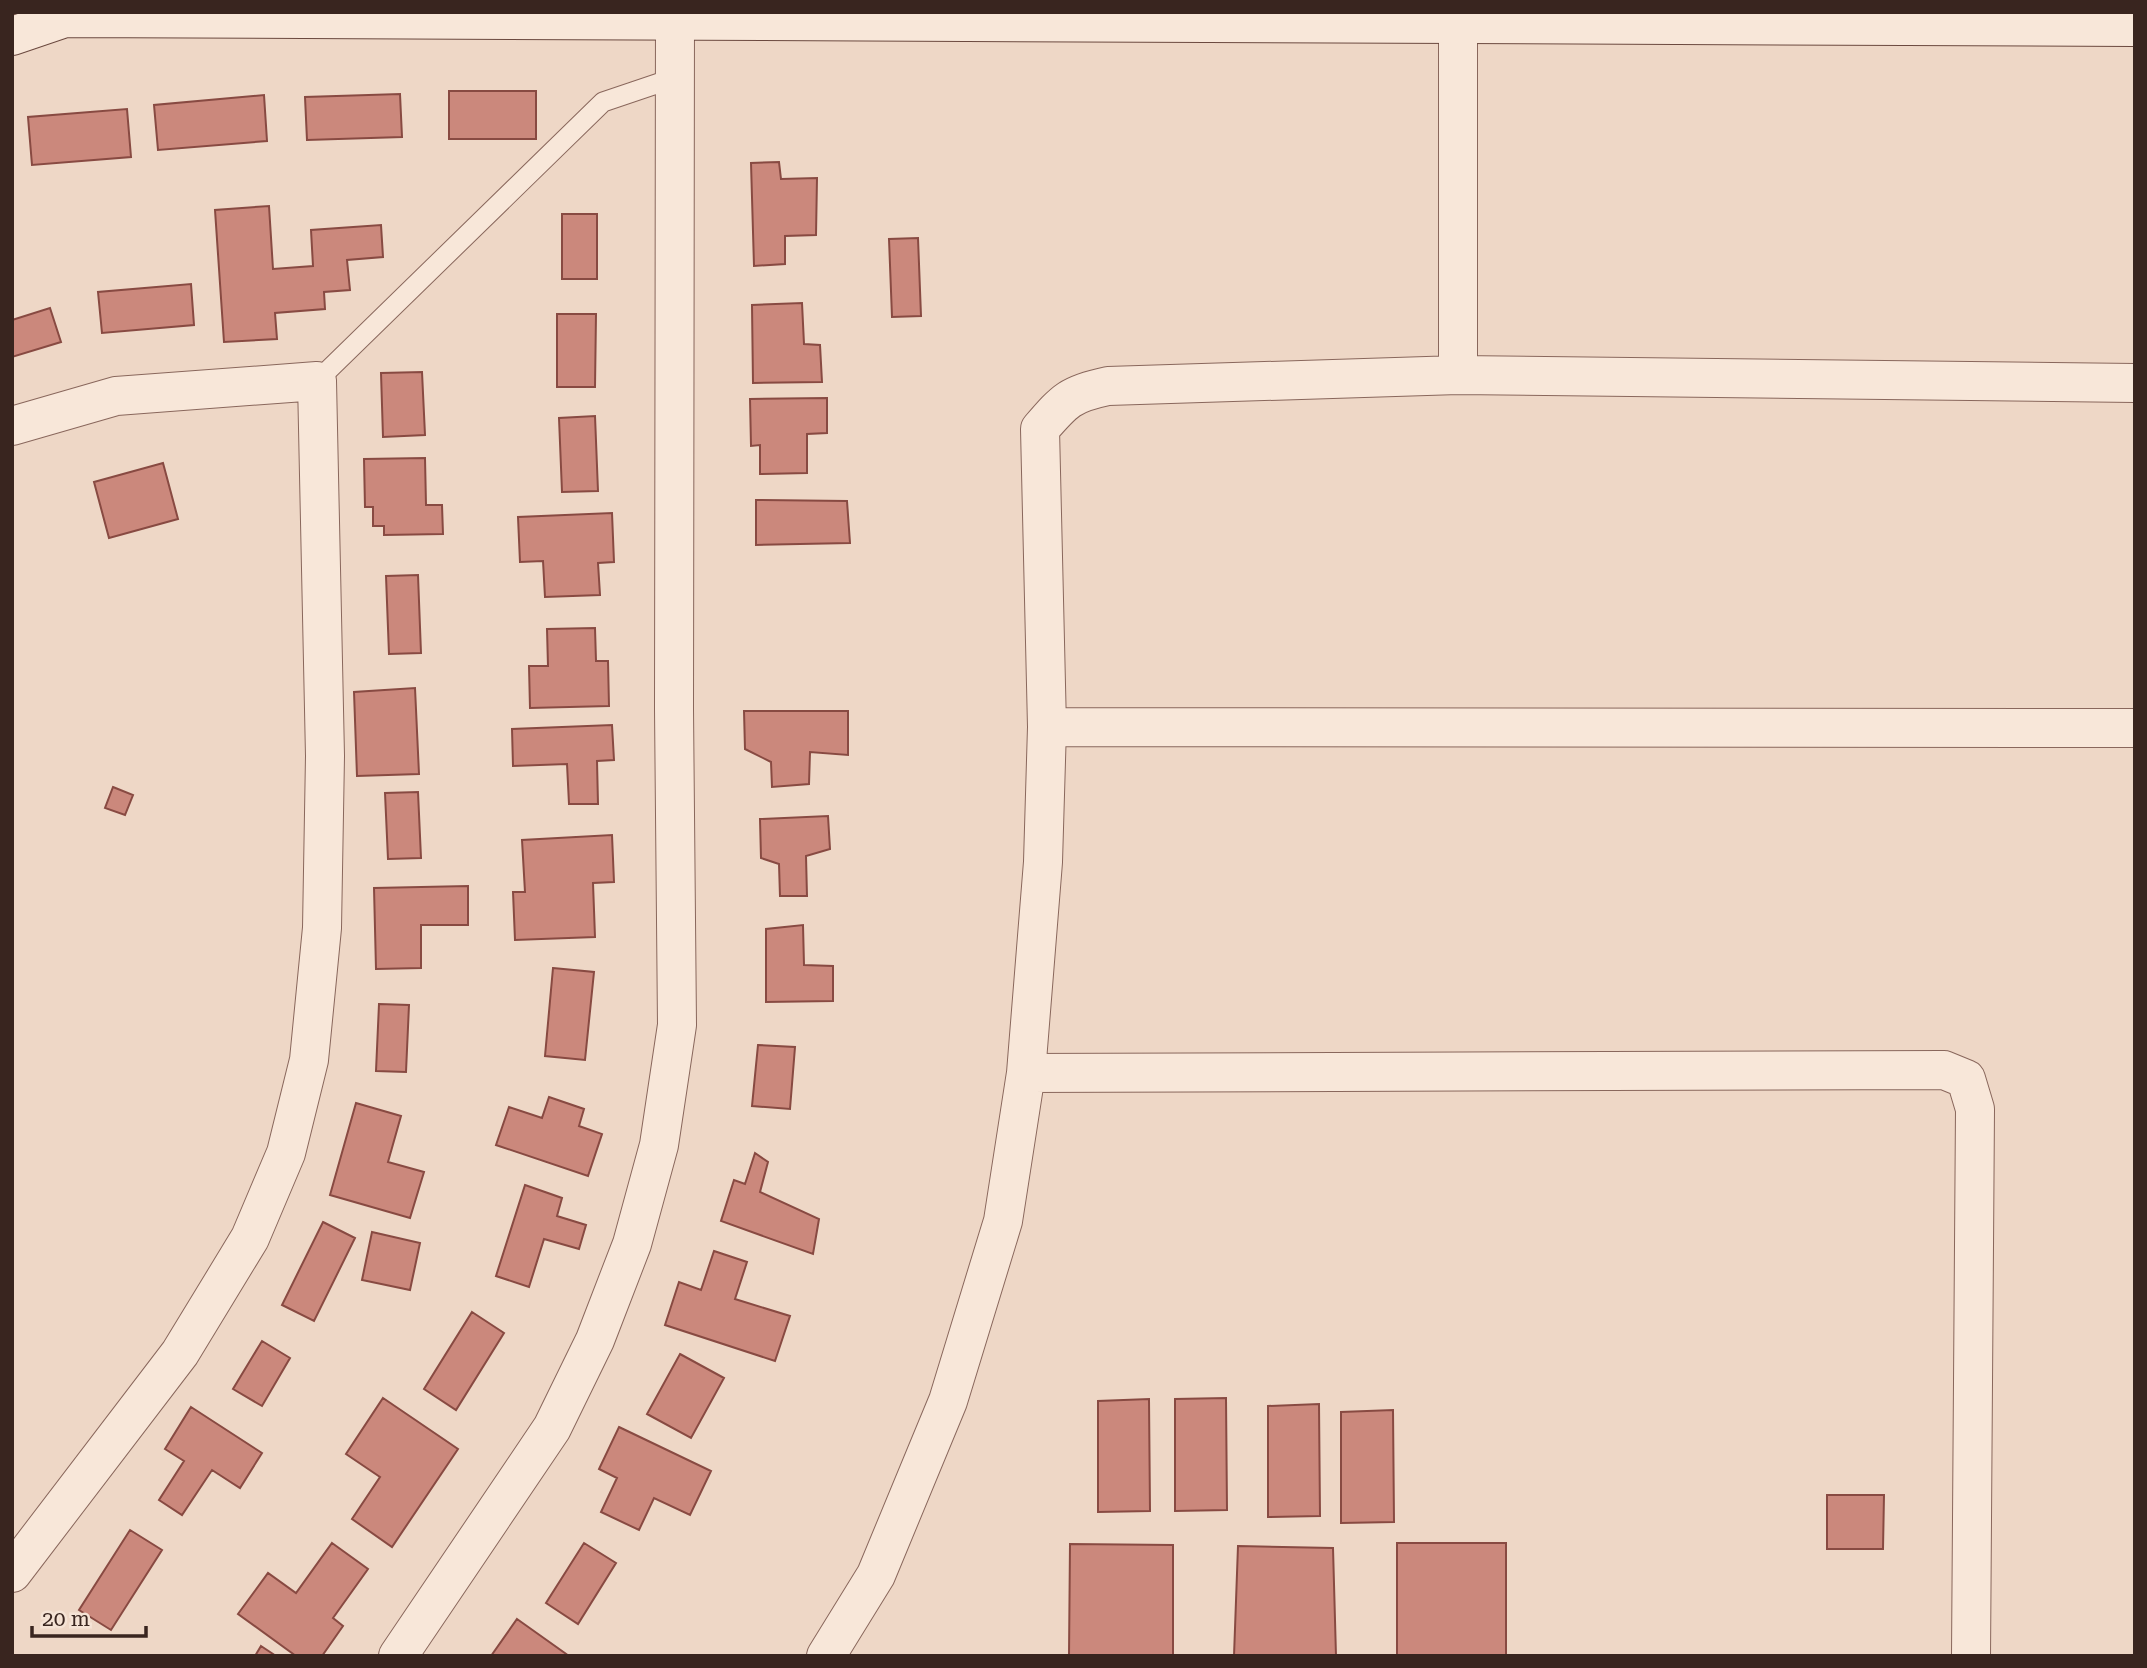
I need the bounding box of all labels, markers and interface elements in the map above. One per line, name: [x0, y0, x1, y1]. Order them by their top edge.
scale bar: [32, 1594, 145, 1638]
text: 20 m: [42, 1607, 90, 1631]

